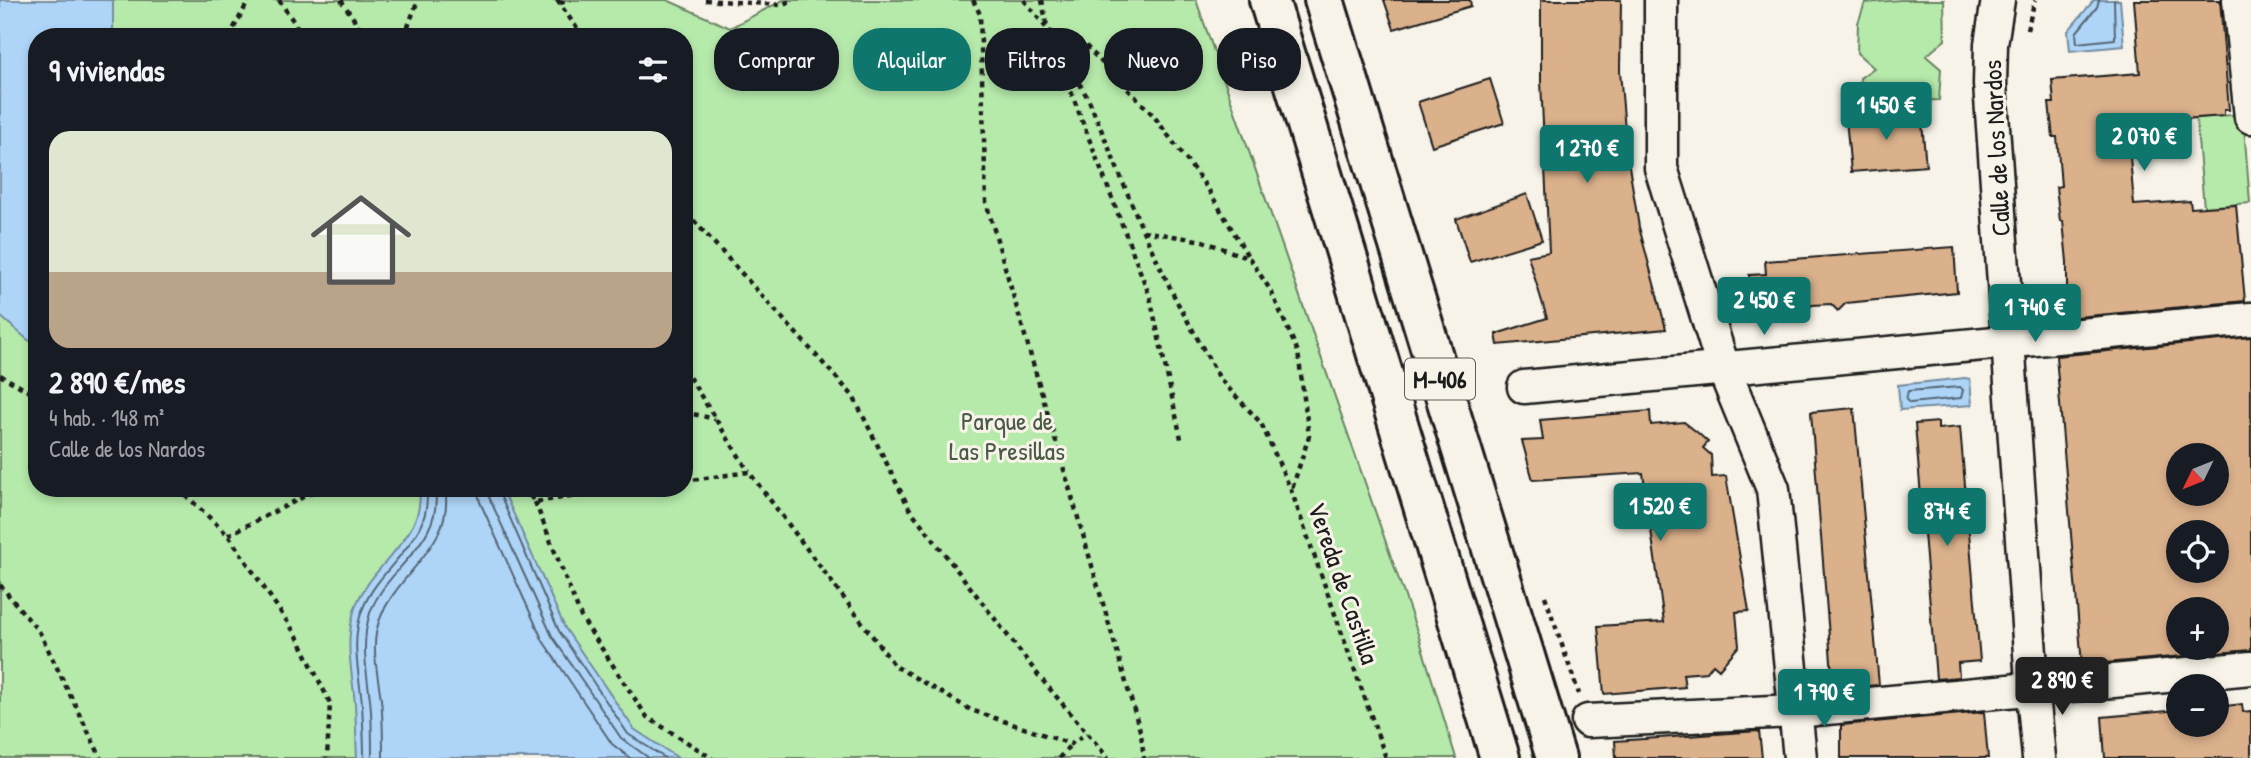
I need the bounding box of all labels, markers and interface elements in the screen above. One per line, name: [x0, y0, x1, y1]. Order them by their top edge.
chip: Comprar: [714, 28, 839, 91]
chip: Alquilar: [853, 28, 971, 91]
chip: Filtros: [985, 28, 1090, 91]
chip: Nuevo: [1104, 28, 1203, 91]
chip: Piso: [1217, 28, 1301, 91]
text: 9 viviendas: [49, 50, 165, 90]
icon: filters: [634, 51, 672, 89]
street label: Calle de los Nardos: [1974, 59, 2018, 237]
pin: 1 450 €: [1821, 82, 1951, 142]
text: 1 450 €: [1857, 89, 1915, 120]
pin: 2 070 €: [2079, 114, 2209, 173]
text: 2 070 €: [2112, 120, 2176, 151]
pin: 1 270 €: [1522, 125, 1652, 185]
text: 1 270 €: [1556, 132, 1618, 163]
icon: home: [298, 177, 424, 303]
pin: 2 450 €: [1699, 278, 1829, 337]
text: 2 450 €: [1733, 284, 1795, 315]
pin: 1 740 €: [1970, 284, 2100, 344]
text: 1 740 €: [2005, 291, 2065, 322]
road number: M-406: [1405, 358, 1475, 400]
text: 2 890 €/mes: [49, 362, 185, 402]
text: 4 hab. · 148 m²: [49, 402, 164, 433]
park label: Parque de Las Presillas: [949, 403, 1065, 468]
text: Calle de los Nardos: [49, 433, 205, 464]
north arrow: [2166, 443, 2230, 506]
map controls: [2166, 443, 2229, 737]
pin: 1 520 €: [1595, 484, 1725, 543]
pin: 874 €: [1898, 489, 1996, 548]
text: 1 520 €: [1630, 490, 1690, 521]
text: 874 €: [1924, 495, 1970, 526]
street label: Vereda de Castilla: [1300, 498, 1388, 668]
button: locate: [2166, 520, 2229, 583]
button: +: [2166, 597, 2229, 660]
pin: 2 890 €: [1997, 658, 2127, 717]
text: 2 890 €: [2031, 664, 2093, 695]
pin: 1 790 €: [1759, 670, 1889, 729]
button: −: [2166, 674, 2229, 737]
text: 1 790 €: [1794, 676, 1854, 707]

